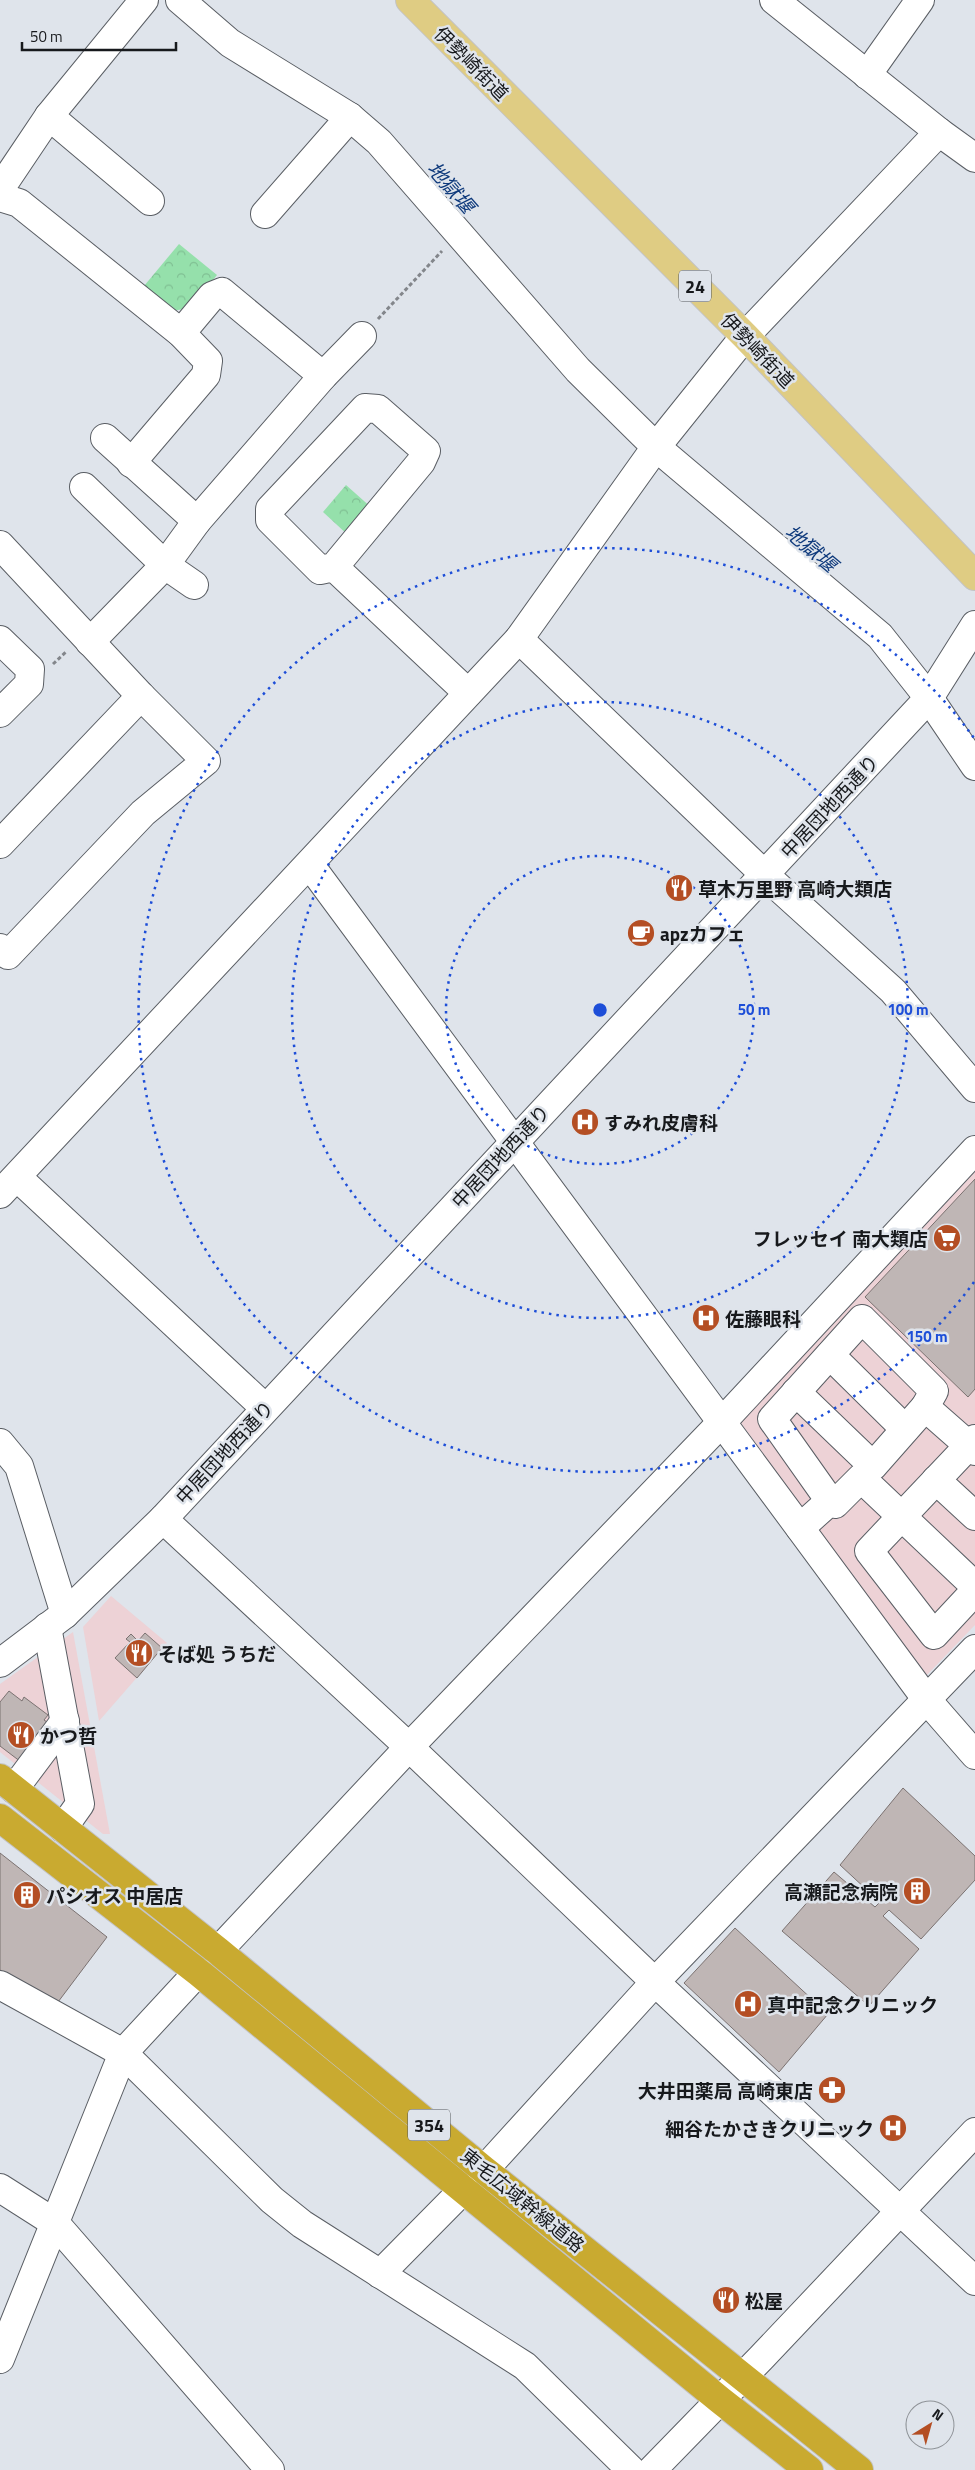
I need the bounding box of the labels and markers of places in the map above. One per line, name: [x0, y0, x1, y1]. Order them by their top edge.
restaurant icon: 草木万里野 高崎大類店: [664, 873, 694, 903]
place label: 草木万里野 高崎大類店: [698, 874, 892, 903]
cafe icon: apzカフェ: [626, 918, 656, 948]
place label: apzカフェ: [660, 919, 746, 948]
centre of rings: [591, 1001, 609, 1019]
hospital icon: すみれ皮膚科: [570, 1107, 600, 1137]
place label: すみれ皮膚科: [604, 1108, 718, 1137]
supermarket icon: フレッセイ 南大類店: [932, 1223, 962, 1253]
place label: フレッセイ 南大類店: [753, 1224, 928, 1253]
hospital icon: 佐藤眼科: [691, 1303, 721, 1333]
place label: 佐藤眼科: [725, 1304, 801, 1333]
restaurant icon: そば処 うちだ: [124, 1638, 154, 1668]
place label: そば処 うちだ: [158, 1639, 276, 1668]
restaurant icon: かつ哲: [6, 1720, 36, 1750]
place label: かつ哲: [40, 1721, 97, 1750]
building icon: 高瀬記念病院: [902, 1876, 932, 1906]
place label: 高瀬記念病院: [784, 1877, 898, 1906]
building icon: パシオス 中居店: [12, 1880, 42, 1910]
place label: パシオス 中居店: [46, 1881, 183, 1910]
hospital icon: 真中記念クリニック: [733, 1989, 763, 2019]
place label: 真中記念クリニック: [767, 1990, 938, 2019]
pharmacy icon: 大井田薬局 高崎東店: [817, 2075, 847, 2105]
place label: 大井田薬局 高崎東店: [638, 2076, 813, 2105]
hospital icon: 細谷たかさきクリニック: [878, 2113, 908, 2143]
place label: 細谷たかさきクリニック: [665, 2114, 874, 2143]
restaurant icon: 松屋: [711, 2285, 741, 2315]
place label: 松屋: [745, 2286, 783, 2315]

